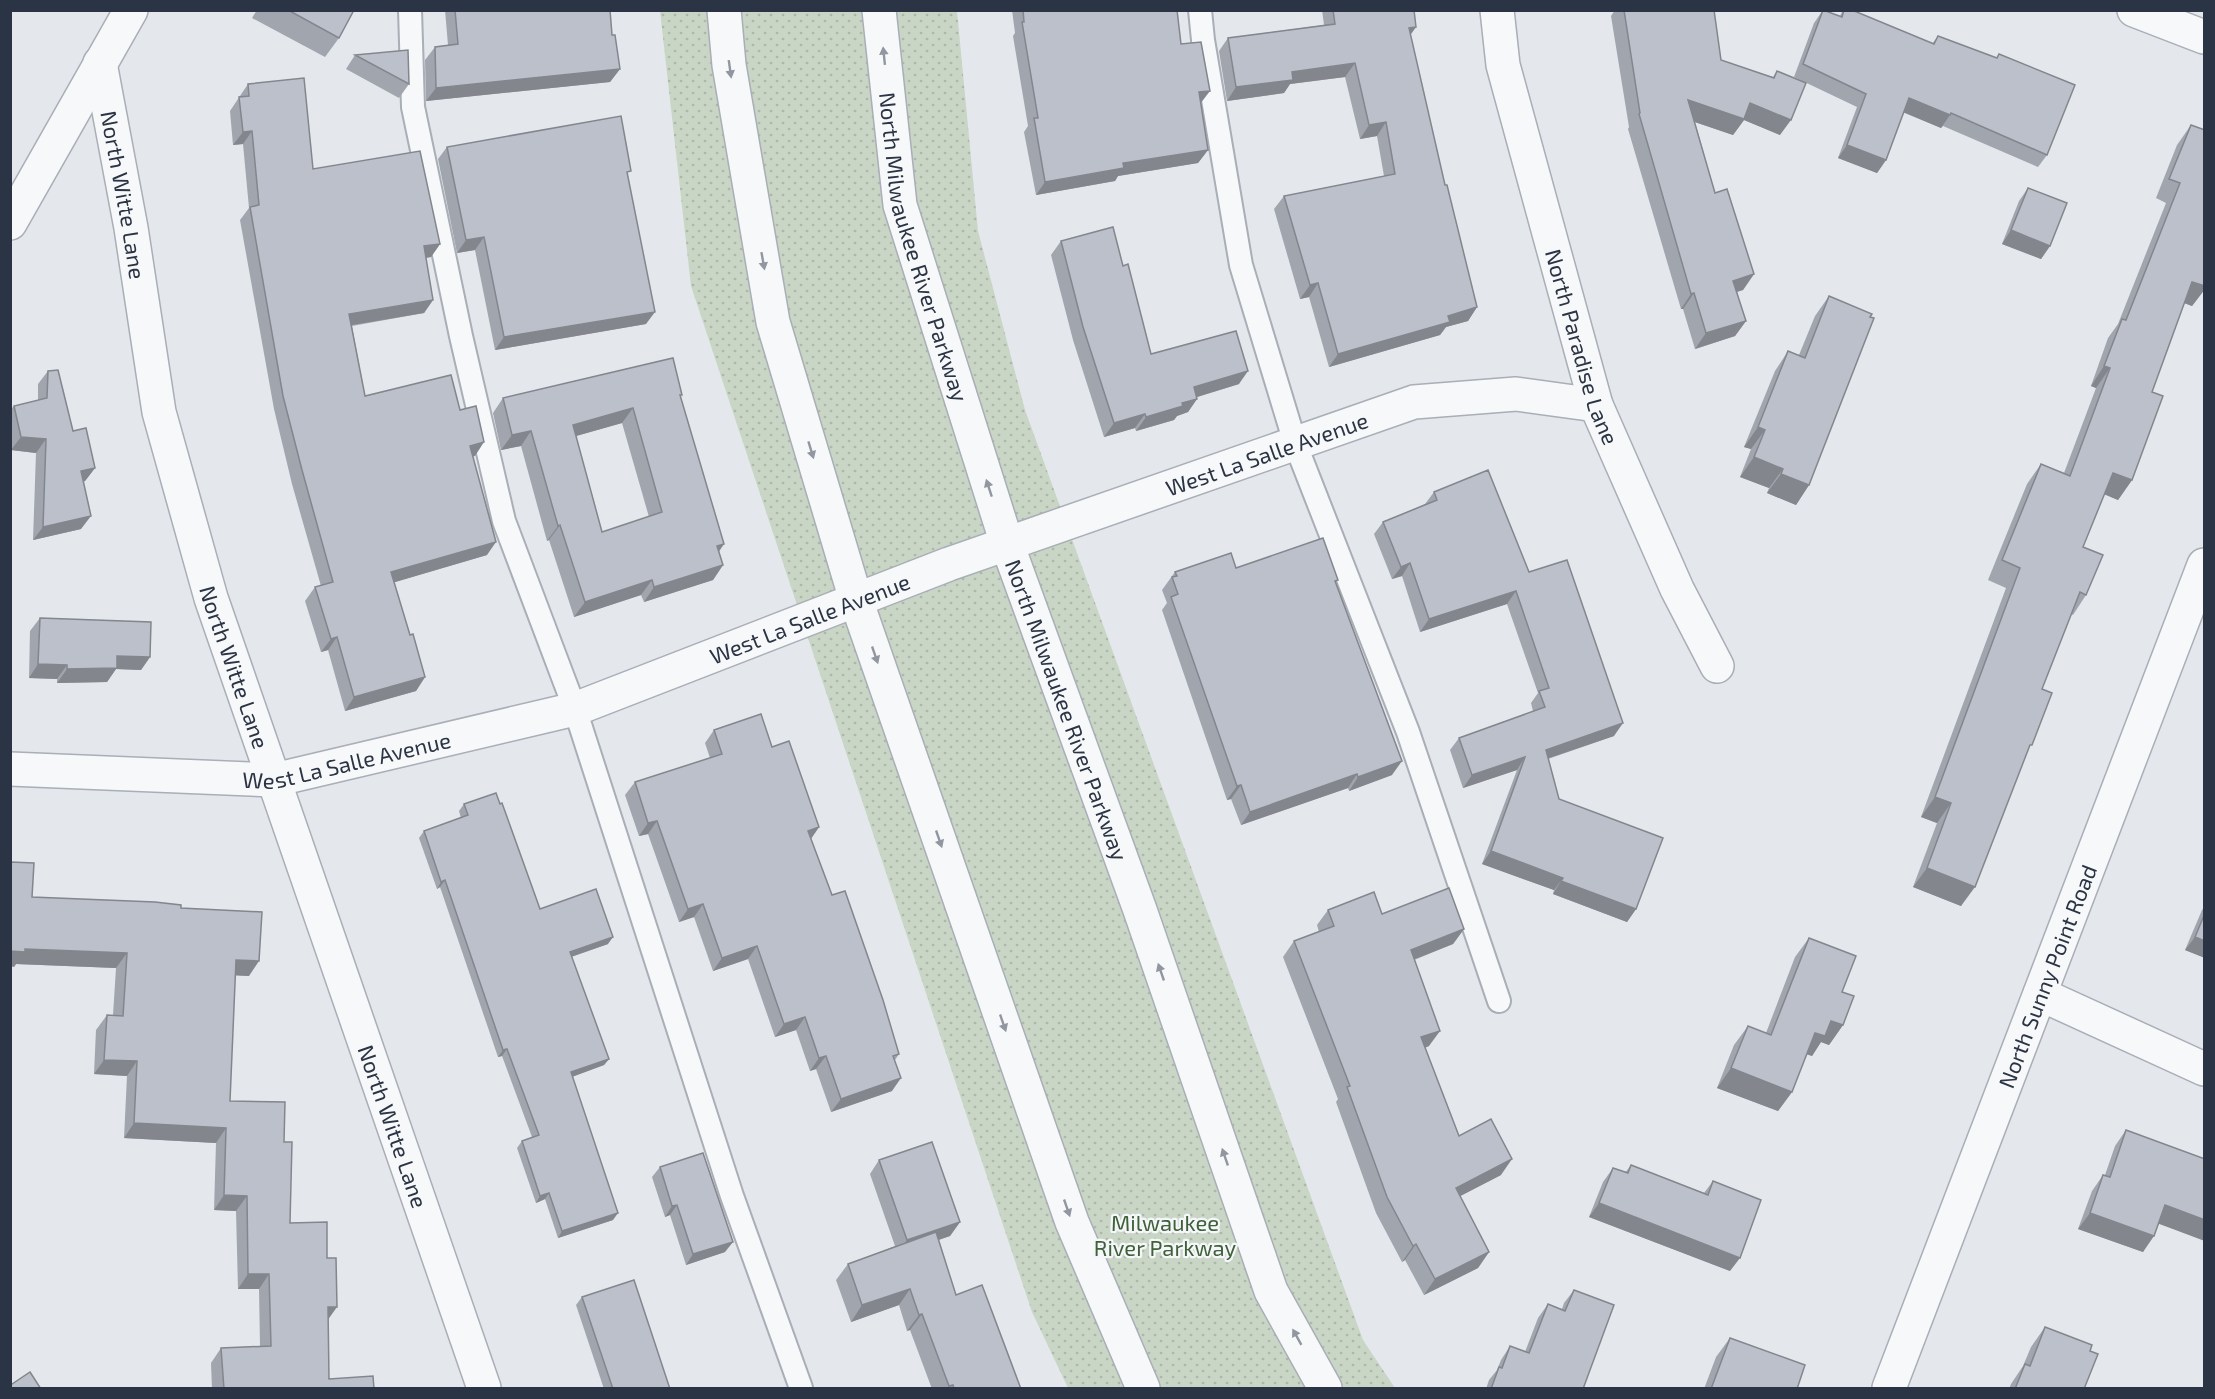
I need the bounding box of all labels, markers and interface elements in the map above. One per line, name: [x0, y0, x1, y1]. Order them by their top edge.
one-way arrow: [879, 46, 889, 65]
one-way arrow: [725, 59, 734, 78]
street label: North Milwaukee River Parkway: [875, 91, 974, 405]
street label: North Witte Lane: [96, 109, 152, 281]
street label: North Paradise Lane: [1541, 246, 1625, 448]
one-way arrow: [759, 252, 768, 271]
street label: West La Salle Avenue: [1162, 406, 1371, 501]
one-way arrow: [807, 441, 816, 459]
one-way arrow: [984, 479, 994, 497]
street label: North Milwaukee River Parkway: [1001, 556, 1134, 864]
street label: West La Salle Avenue: [706, 568, 913, 669]
street label: North Witte Lane: [195, 583, 275, 752]
one-way arrow: [870, 646, 880, 664]
street label: West La Salle Avenue: [242, 726, 453, 793]
one-way arrow: [934, 830, 944, 848]
street label: North Sunny Point Road: [1992, 861, 2101, 1091]
one-way arrow: [1156, 963, 1166, 981]
one-way arrow: [998, 1015, 1008, 1033]
street label: North Witte Lane: [353, 1041, 434, 1211]
one-way arrow: [1219, 1147, 1229, 1165]
one-way arrow: [1062, 1199, 1072, 1217]
park label: Milwaukee River Parkway: [1094, 1209, 1237, 1260]
one-way arrow: [1292, 1328, 1302, 1345]

